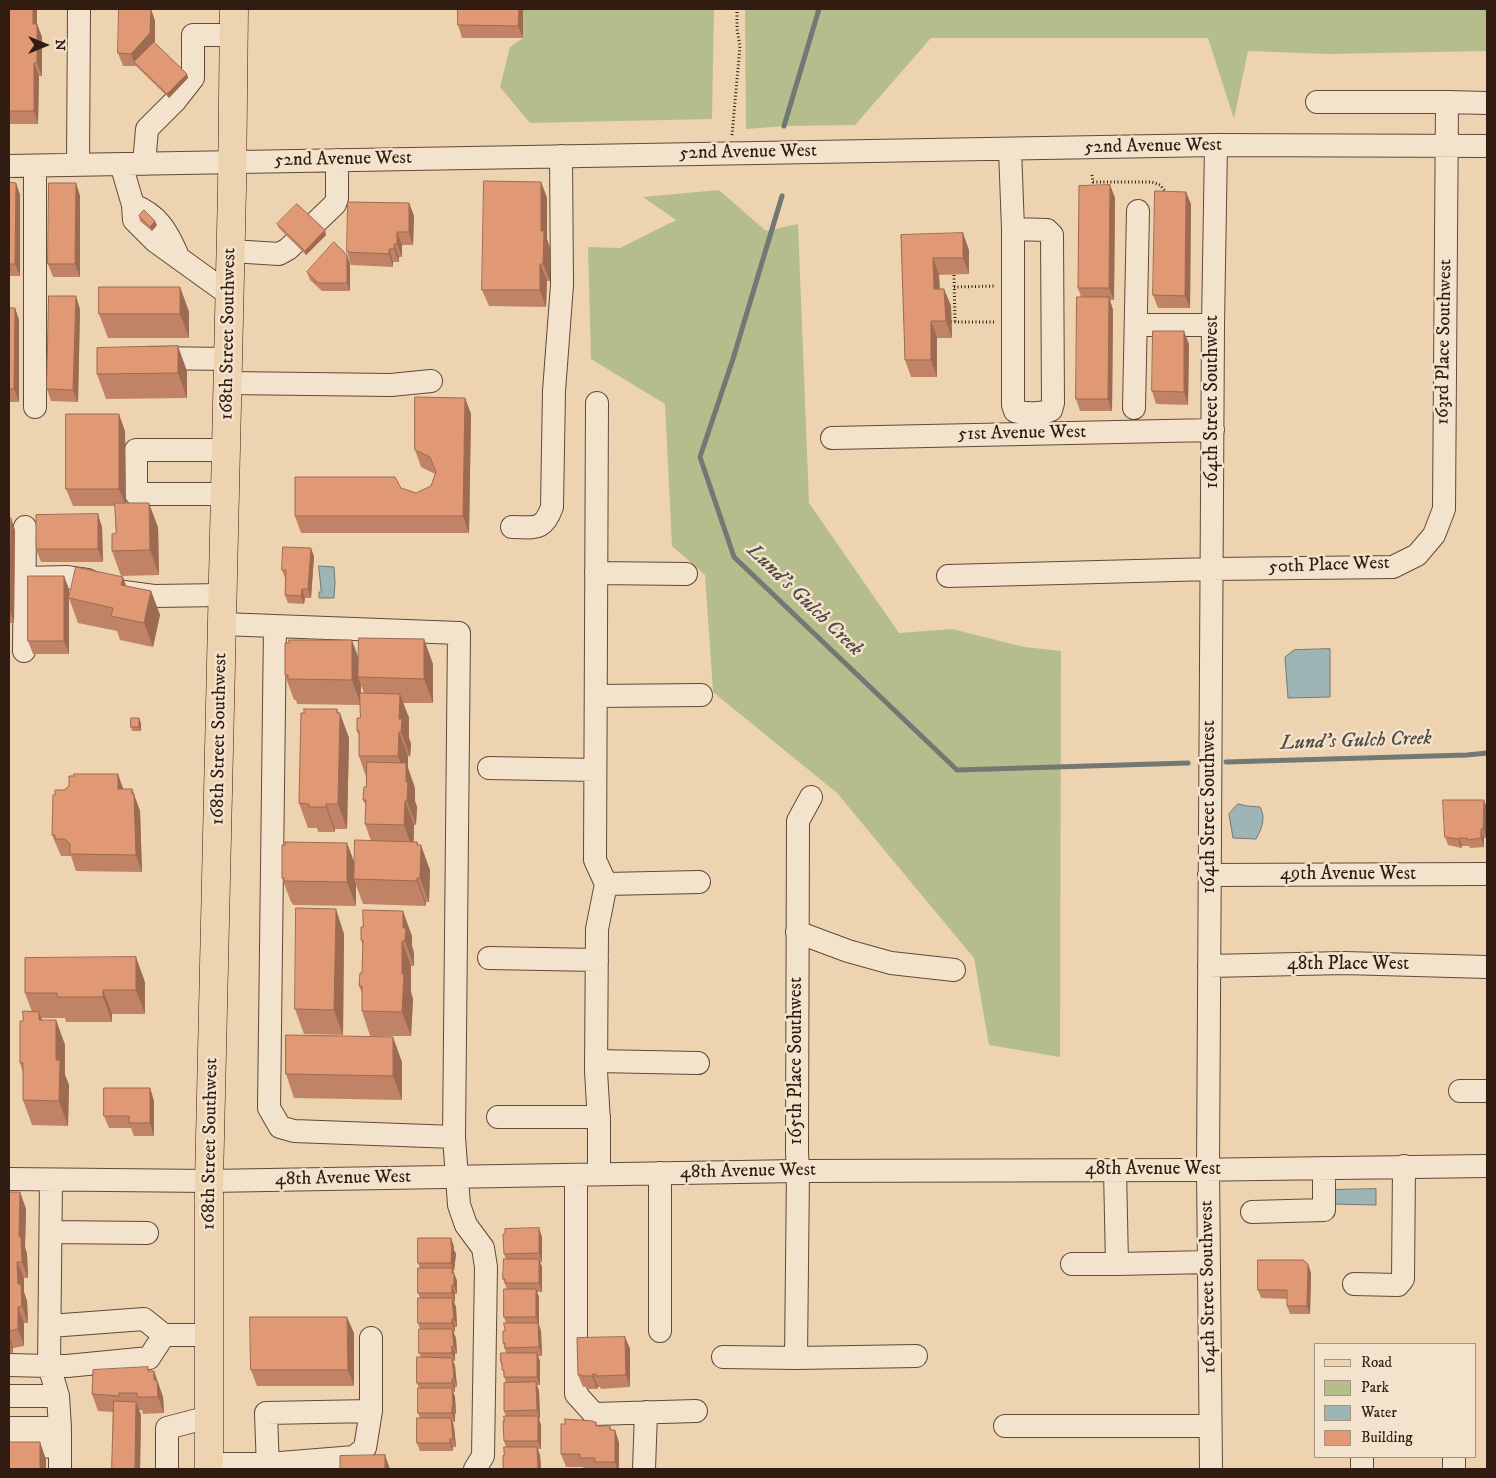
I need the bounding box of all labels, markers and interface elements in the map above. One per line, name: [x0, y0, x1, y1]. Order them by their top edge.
north arrow: [20, 20, 70, 70]
text: N: [51, 39, 69, 51]
street label: 52nd Avenue West: [1084, 134, 1222, 160]
street label: 52nd Avenue West: [679, 140, 817, 166]
street label: 52nd Avenue West: [274, 147, 412, 173]
street label: 168th Street Southwest: [216, 248, 242, 420]
street label: 163rd Place Southwest: [1432, 259, 1458, 425]
street label: 164th Street Southwest: [1202, 315, 1224, 489]
street label: 51st Avenue West: [958, 421, 1086, 447]
water label: Lund's Gulch Creek: [741, 540, 867, 662]
street label: 50th Place West: [1268, 552, 1390, 580]
street label: 168th Street Southwest: [207, 653, 233, 825]
street label: 164th Street Southwest: [1199, 720, 1221, 894]
water label: Lund's Gulch Creek: [1280, 727, 1432, 757]
street label: 49th Avenue West: [1280, 864, 1416, 886]
street label: 48th Place West: [1287, 954, 1409, 976]
street label: 165th Place Southwest: [786, 977, 808, 1145]
street label: 168th Street Southwest: [198, 1058, 224, 1230]
street label: 48th Avenue West: [680, 1159, 816, 1185]
street label: 48th Avenue West: [1085, 1159, 1221, 1181]
street label: 48th Avenue West: [275, 1166, 411, 1192]
street label: 164th Street Southwest: [1196, 1200, 1222, 1374]
legend: [1314, 1343, 1476, 1458]
text: Road: [1361, 1353, 1392, 1372]
text: Park: [1361, 1378, 1389, 1397]
text: Water: [1361, 1403, 1397, 1422]
text: Building: [1361, 1428, 1413, 1447]

